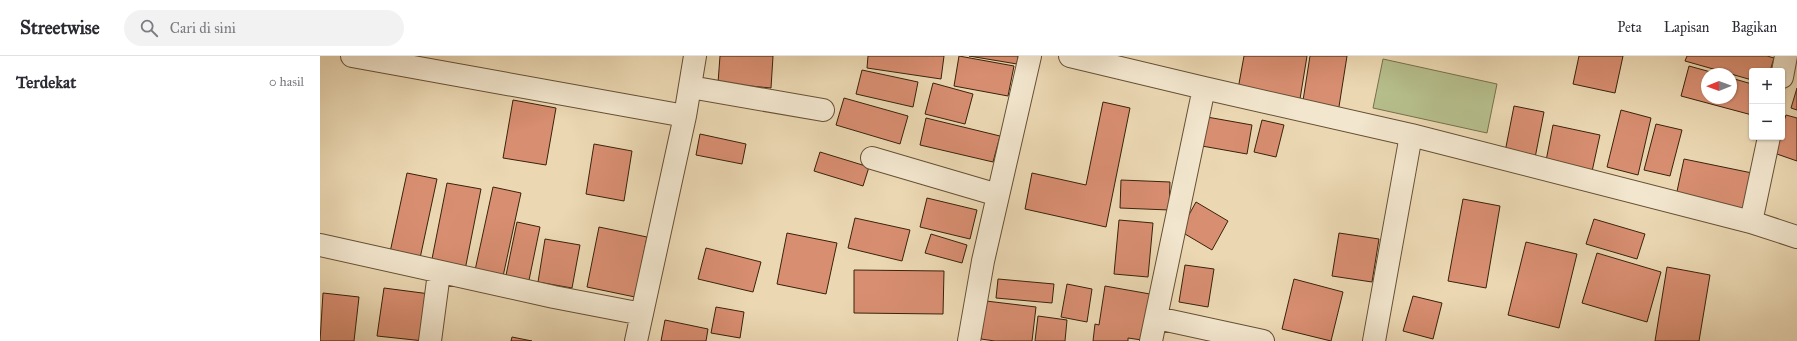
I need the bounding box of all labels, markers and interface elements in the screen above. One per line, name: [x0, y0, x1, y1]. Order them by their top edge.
search box: [124, 10, 404, 46]
text: Streetwise: [20, 16, 100, 39]
icon: search: [138, 17, 160, 39]
text: Cari di sini: [170, 19, 236, 37]
text: Peta: [1617, 19, 1642, 36]
text: Lapisan: [1664, 19, 1709, 36]
text: Bagikan: [1731, 19, 1777, 36]
north arrow: [1701, 68, 1737, 104]
map controls: [1749, 68, 1785, 140]
button: +: [1749, 68, 1785, 104]
text: Terdekat: [16, 72, 76, 93]
text: 0 hasil: [269, 74, 304, 90]
button: −: [1749, 104, 1785, 140]

